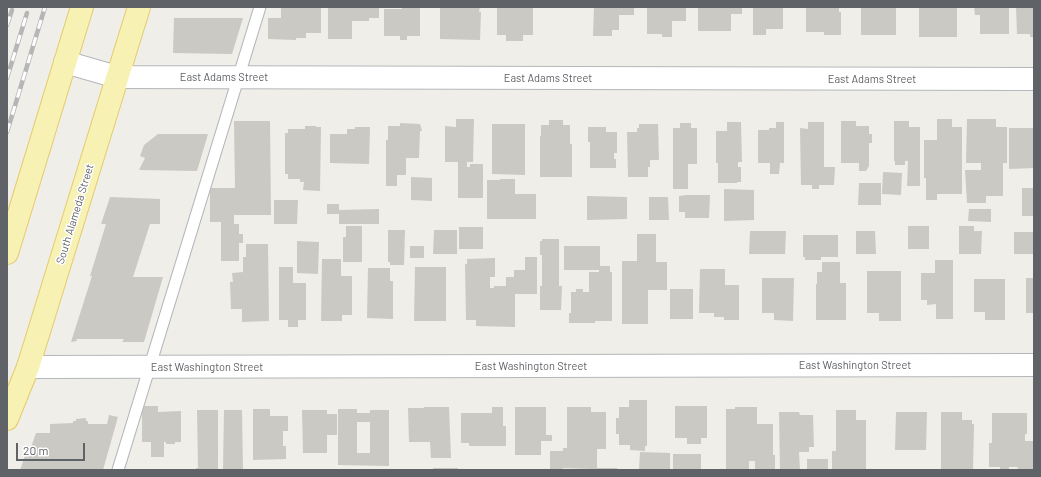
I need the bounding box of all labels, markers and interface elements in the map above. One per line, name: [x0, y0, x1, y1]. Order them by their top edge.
street label: East Adams Street: [180, 70, 268, 84]
street label: East Adams Street: [504, 71, 592, 85]
street label: East Adams Street: [828, 72, 916, 86]
street label: South Alameda Street: [53, 162, 97, 266]
street label: East Washington Street: [799, 358, 911, 372]
street label: East Washington Street: [475, 359, 587, 373]
street label: East Washington Street: [151, 360, 263, 374]
scale bar: [18, 435, 87, 461]
text: 20 m: [23, 443, 49, 457]

